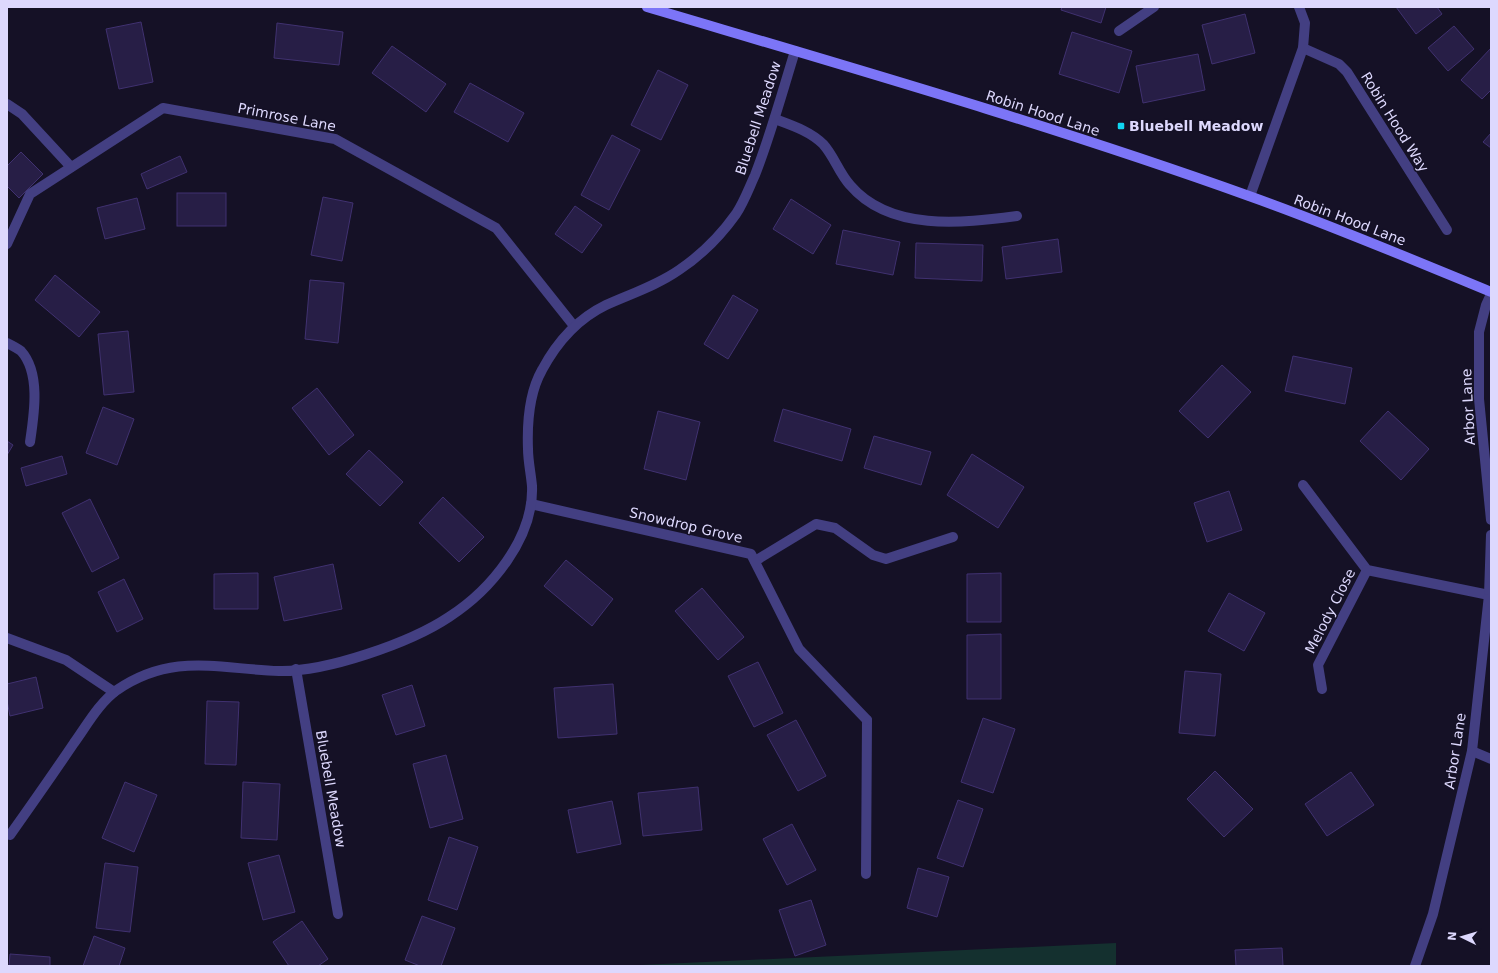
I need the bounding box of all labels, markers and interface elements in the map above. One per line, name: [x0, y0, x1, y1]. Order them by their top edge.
street label: Bluebell Meadow: [732, 59, 784, 177]
street label: Robin Hood Way: [1358, 69, 1432, 175]
street label: Robin Hood Lane: [984, 87, 1102, 139]
street label: Primrose Lane: [237, 100, 337, 134]
place label: Bluebell Meadow: [1129, 118, 1263, 134]
marker: Bluebell Meadow: [1116, 121, 1126, 131]
street label: Robin Hood Lane: [1292, 191, 1408, 249]
street label: Arbor Lane: [1458, 368, 1478, 446]
street label: Snowdrop Grove: [628, 504, 744, 546]
street label: Melody Close: [1302, 566, 1358, 656]
street label: Arbor Lane: [1441, 712, 1469, 790]
street label: Bluebell Meadow: [313, 729, 349, 849]
north arrow: [1442, 917, 1482, 957]
text: N: [1446, 931, 1459, 941]

